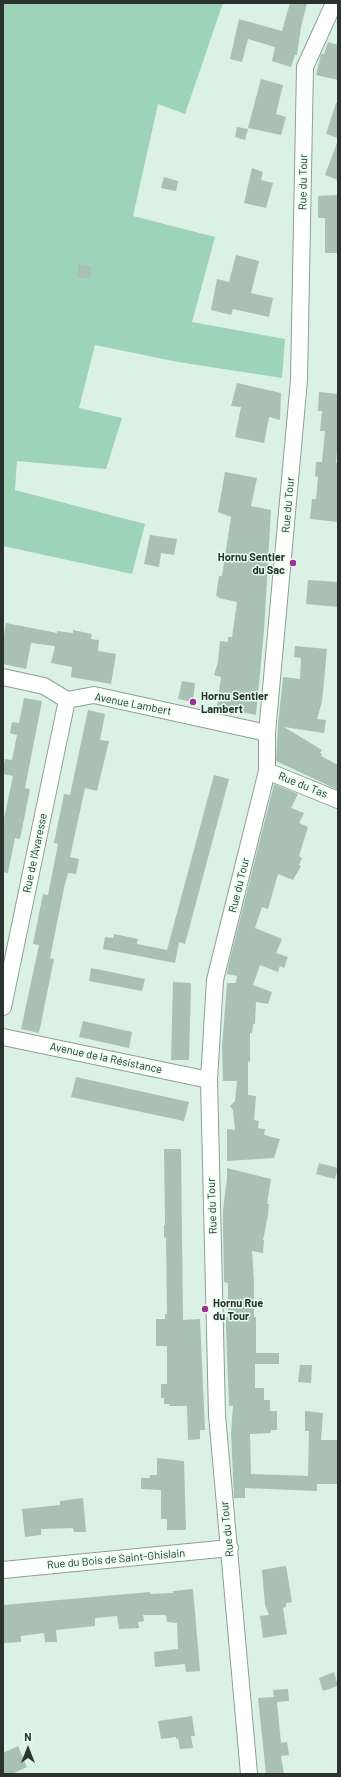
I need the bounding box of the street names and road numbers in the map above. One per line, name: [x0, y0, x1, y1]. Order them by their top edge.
street label: Rue du Tour: [296, 154, 310, 210]
street label: Rue du Tour: [279, 476, 297, 534]
street label: Avenue Lambert: [93, 690, 173, 718]
street label: Rue du Tas: [277, 769, 329, 801]
street label: Rue de l'Avaresse: [20, 812, 50, 894]
street label: Rue du Tour: [226, 856, 252, 914]
street label: Avenue de la Résistance: [49, 1040, 163, 1076]
street label: Rue du Tour: [204, 1178, 220, 1234]
street label: Rue du Tour: [218, 1500, 236, 1558]
street label: Rue du Bois de Saint-Ghislain: [46, 1546, 186, 1572]

